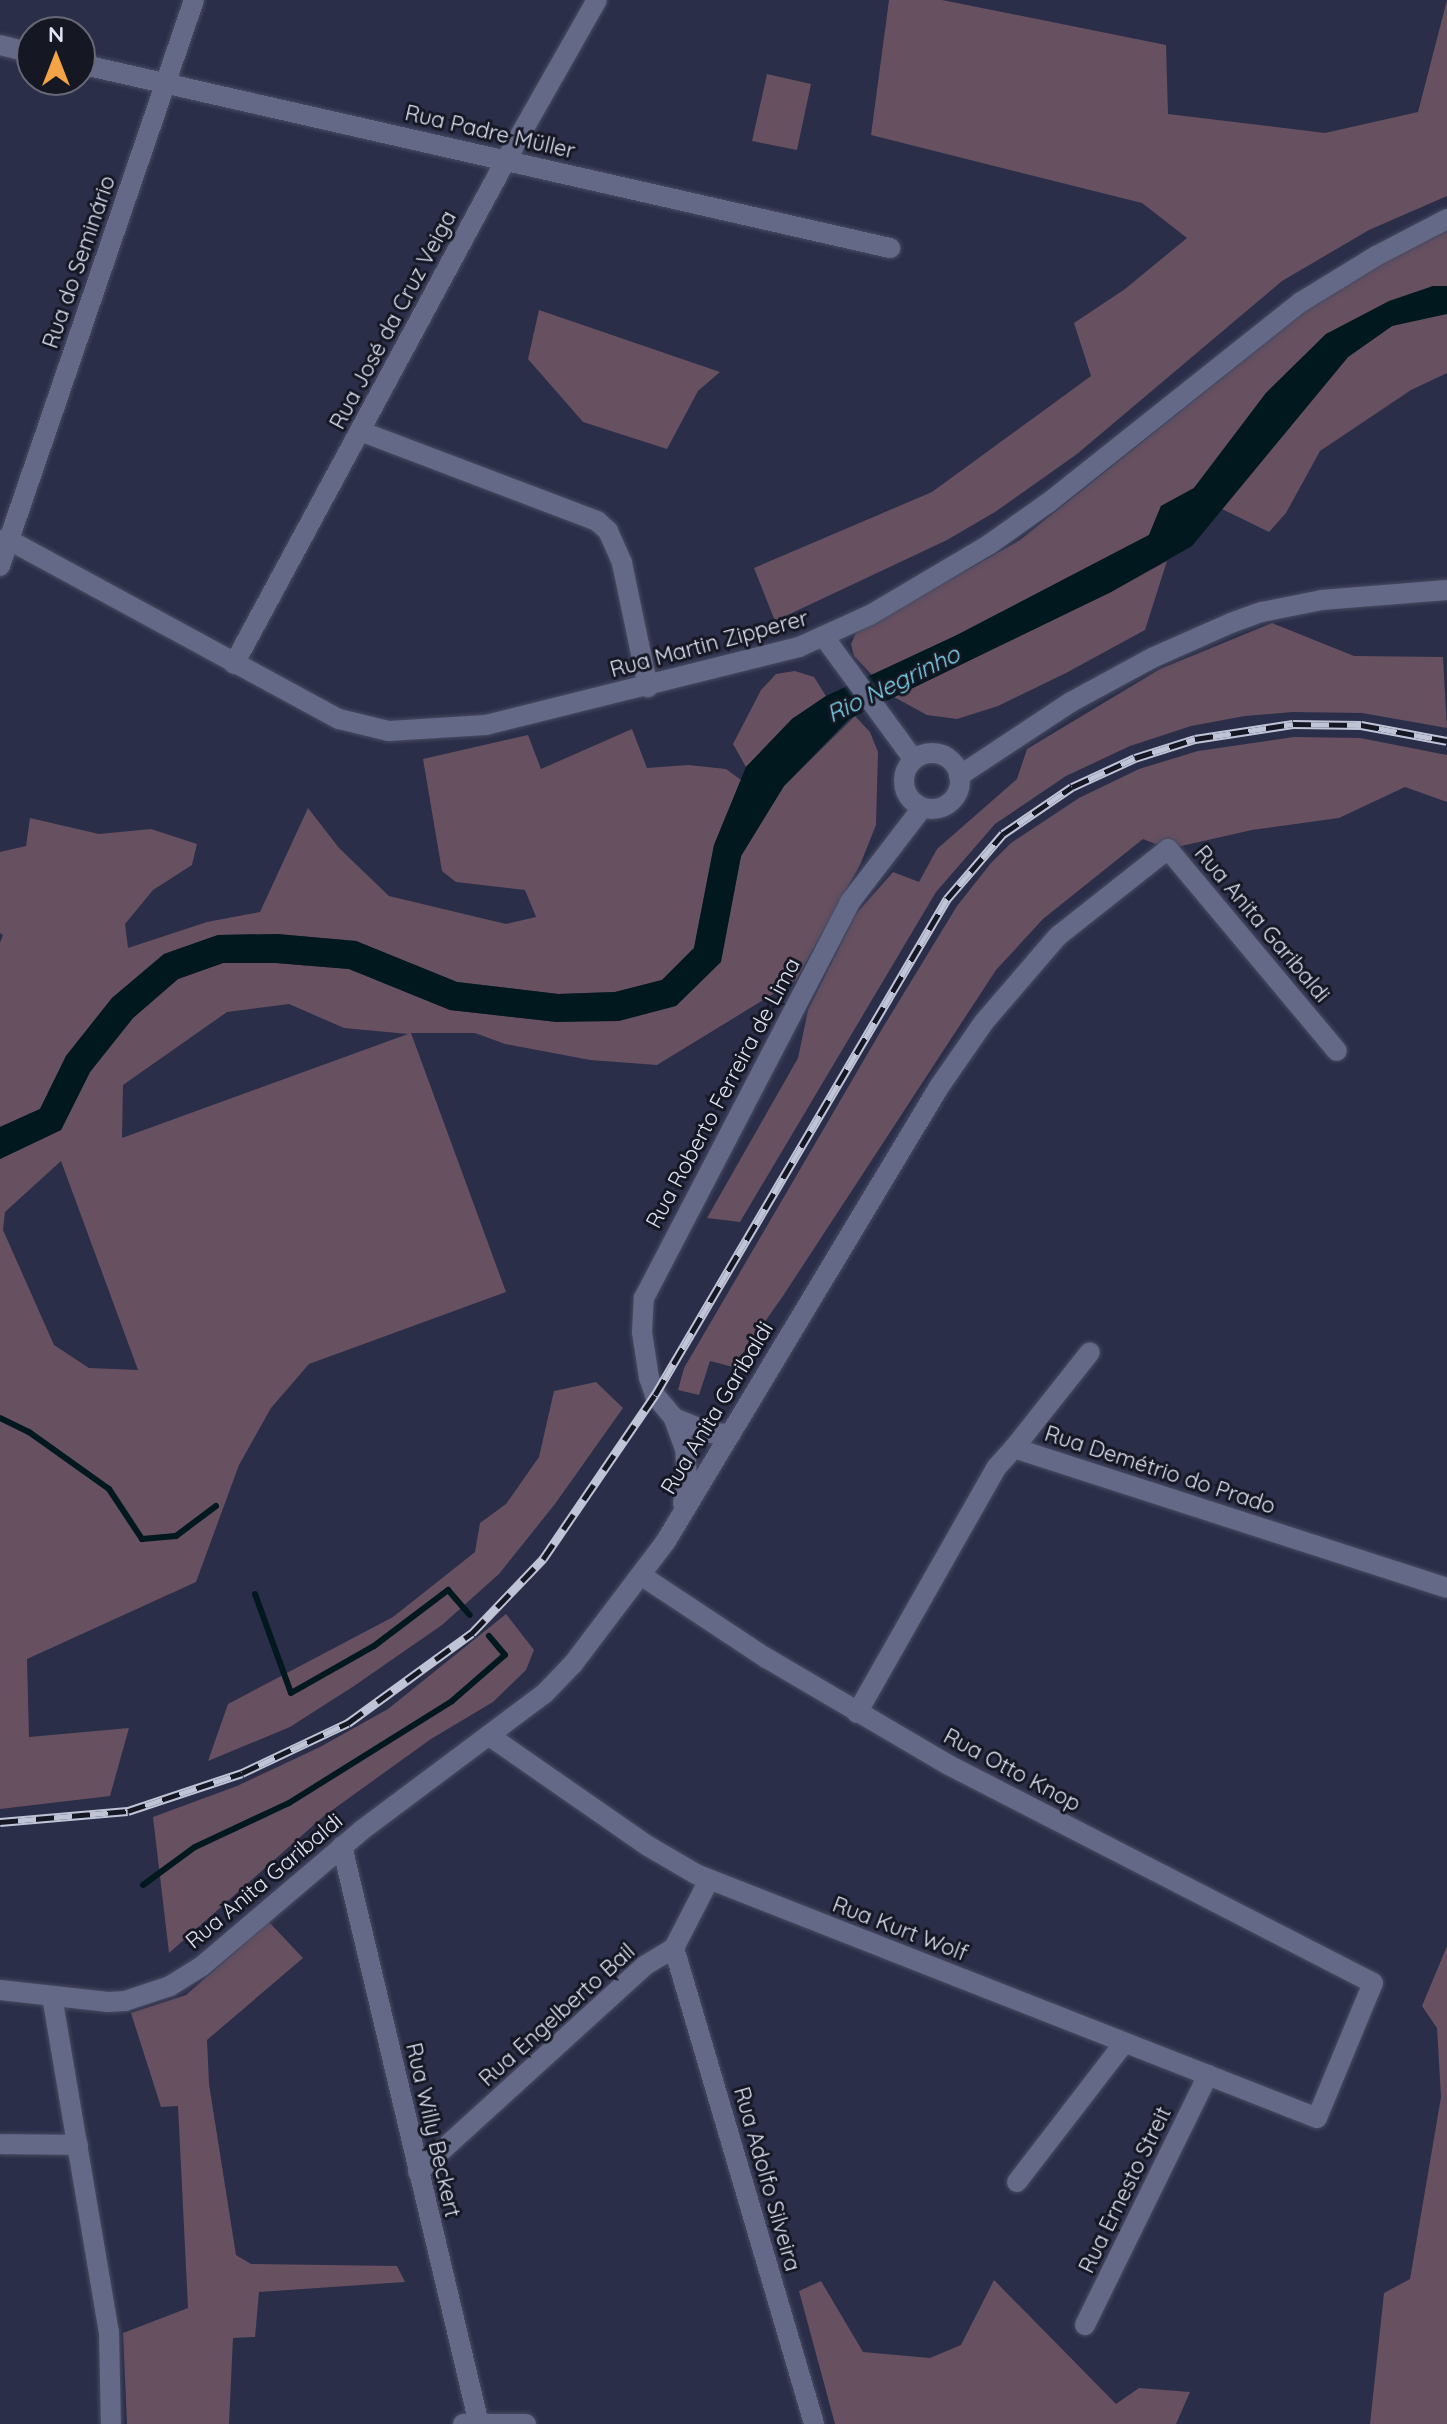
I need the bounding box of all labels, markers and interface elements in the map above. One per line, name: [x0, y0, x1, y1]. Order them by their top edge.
north arrow: [16, 16, 96, 96]
text: N: [48, 20, 64, 48]
street label: Rua Padre Müller: [402, 100, 578, 164]
street label: Rua do Seminário: [37, 172, 121, 352]
street label: Rua José da Cruz Veiga: [324, 206, 462, 434]
street label: Rua Martin Zipperer: [607, 605, 811, 683]
water label: Rio Negrinho: [822, 639, 964, 729]
street label: Rua Anita Garibaldi: [1189, 840, 1335, 1008]
street label: Rua Roberto Ferreira de Lima: [640, 953, 806, 1233]
street label: Rua Anita Garibaldi: [655, 1317, 779, 1499]
street label: Rua Demétrio do Prado: [1041, 1420, 1279, 1520]
street label: Rua Otto Knop: [939, 1723, 1085, 1817]
street label: Rua Anita Garibaldi: [180, 1808, 348, 1954]
street label: Rua Kurt Wolf: [829, 1891, 971, 1967]
street label: Rua Engelberto Bail: [474, 1938, 640, 2092]
street label: Rua Willy Beckert: [400, 2040, 466, 2220]
street label: Rua Adolfo Silveira: [728, 2084, 806, 2274]
street label: Rua Ernesto Streit: [1073, 2102, 1177, 2278]

